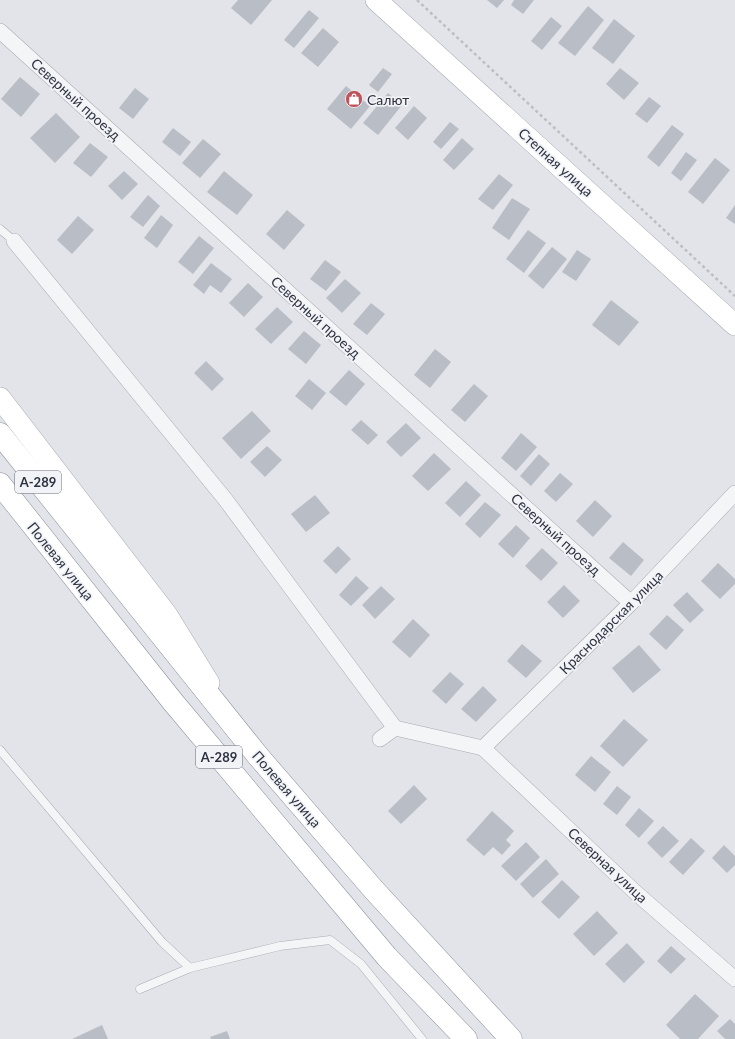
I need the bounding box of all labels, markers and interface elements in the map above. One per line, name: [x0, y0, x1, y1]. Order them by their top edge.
street label: Северный проезд: [28, 54, 124, 144]
shop icon: Салют: [344, 89, 364, 109]
place label: Салют: [367, 91, 409, 108]
street label: Степная улица: [515, 124, 597, 200]
street label: Северный проезд: [268, 272, 364, 362]
road number: А-289: [15, 471, 61, 493]
street label: Северный проезд: [508, 489, 604, 579]
street label: Полевая улица: [24, 518, 98, 604]
street label: Краснодарская улица: [556, 567, 666, 677]
road number: А-289: [196, 746, 242, 768]
street label: Полевая улица: [249, 747, 325, 831]
street label: Северная улица: [565, 824, 651, 906]

